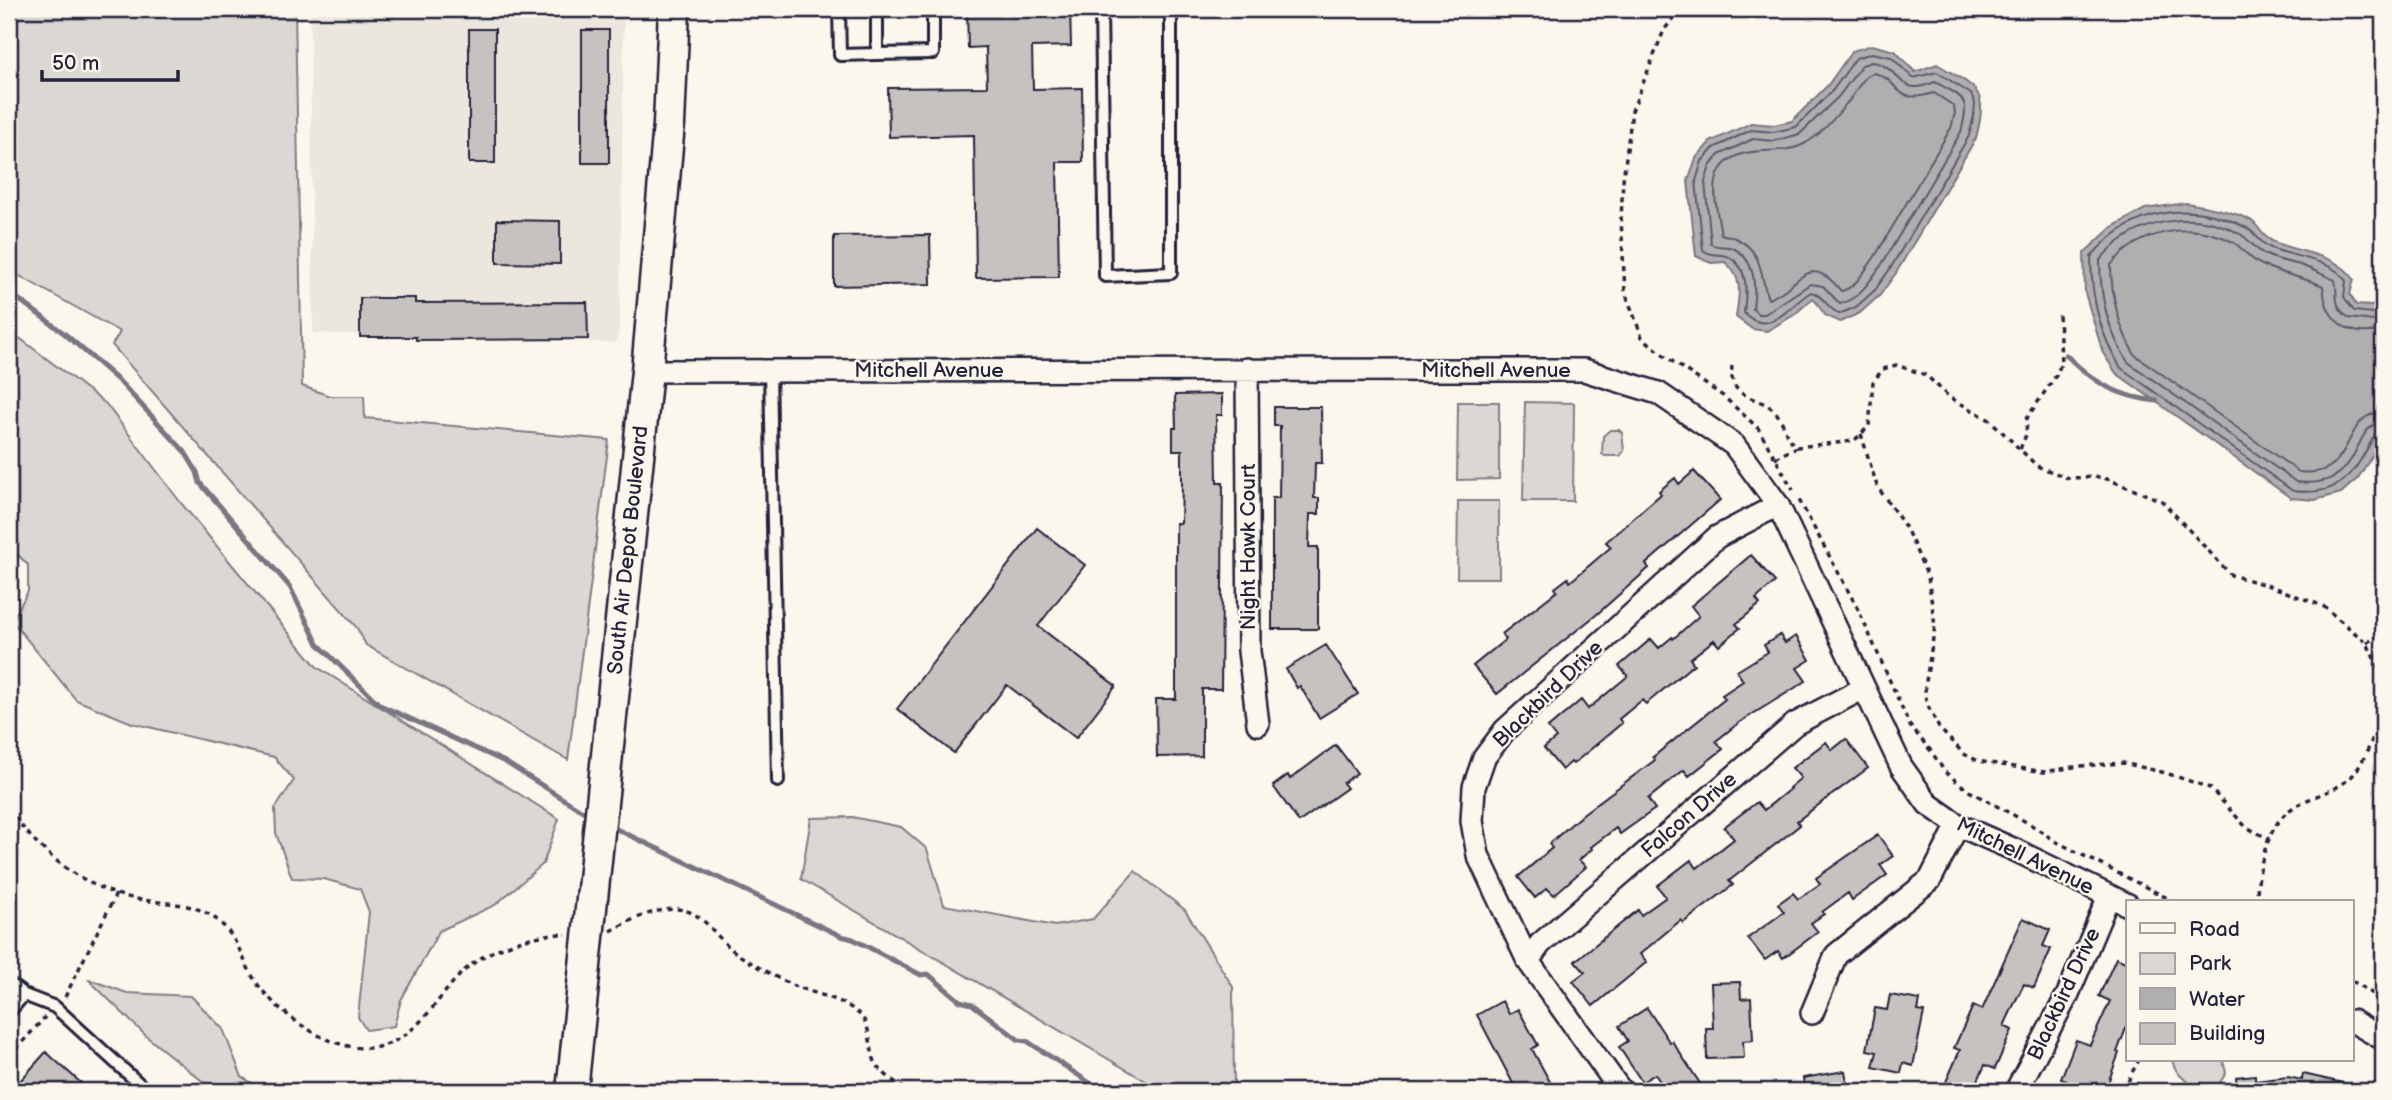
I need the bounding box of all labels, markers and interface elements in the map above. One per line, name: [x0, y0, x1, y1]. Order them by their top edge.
scale bar: [42, 38, 178, 82]
text: 50 m: [52, 51, 99, 76]
street label: Mitchell Avenue: [854, 358, 1004, 383]
street label: Mitchell Avenue: [1421, 358, 1571, 383]
street label: South Air Depot Boulevard: [603, 424, 653, 676]
street label: Night Hawk Court: [1236, 463, 1261, 630]
street label: Blackbird Drive: [1488, 635, 1608, 753]
street label: Falcon Drive: [1636, 767, 1742, 863]
street label: Mitchell Avenue: [1952, 812, 2098, 900]
legend: [2126, 900, 2354, 1062]
text: Road: [2189, 917, 2240, 942]
street label: Blackbird Drive: [2022, 924, 2106, 1064]
text: Park: [2189, 951, 2232, 976]
text: Water: [2189, 987, 2245, 1012]
text: Building: [2189, 1021, 2265, 1046]

